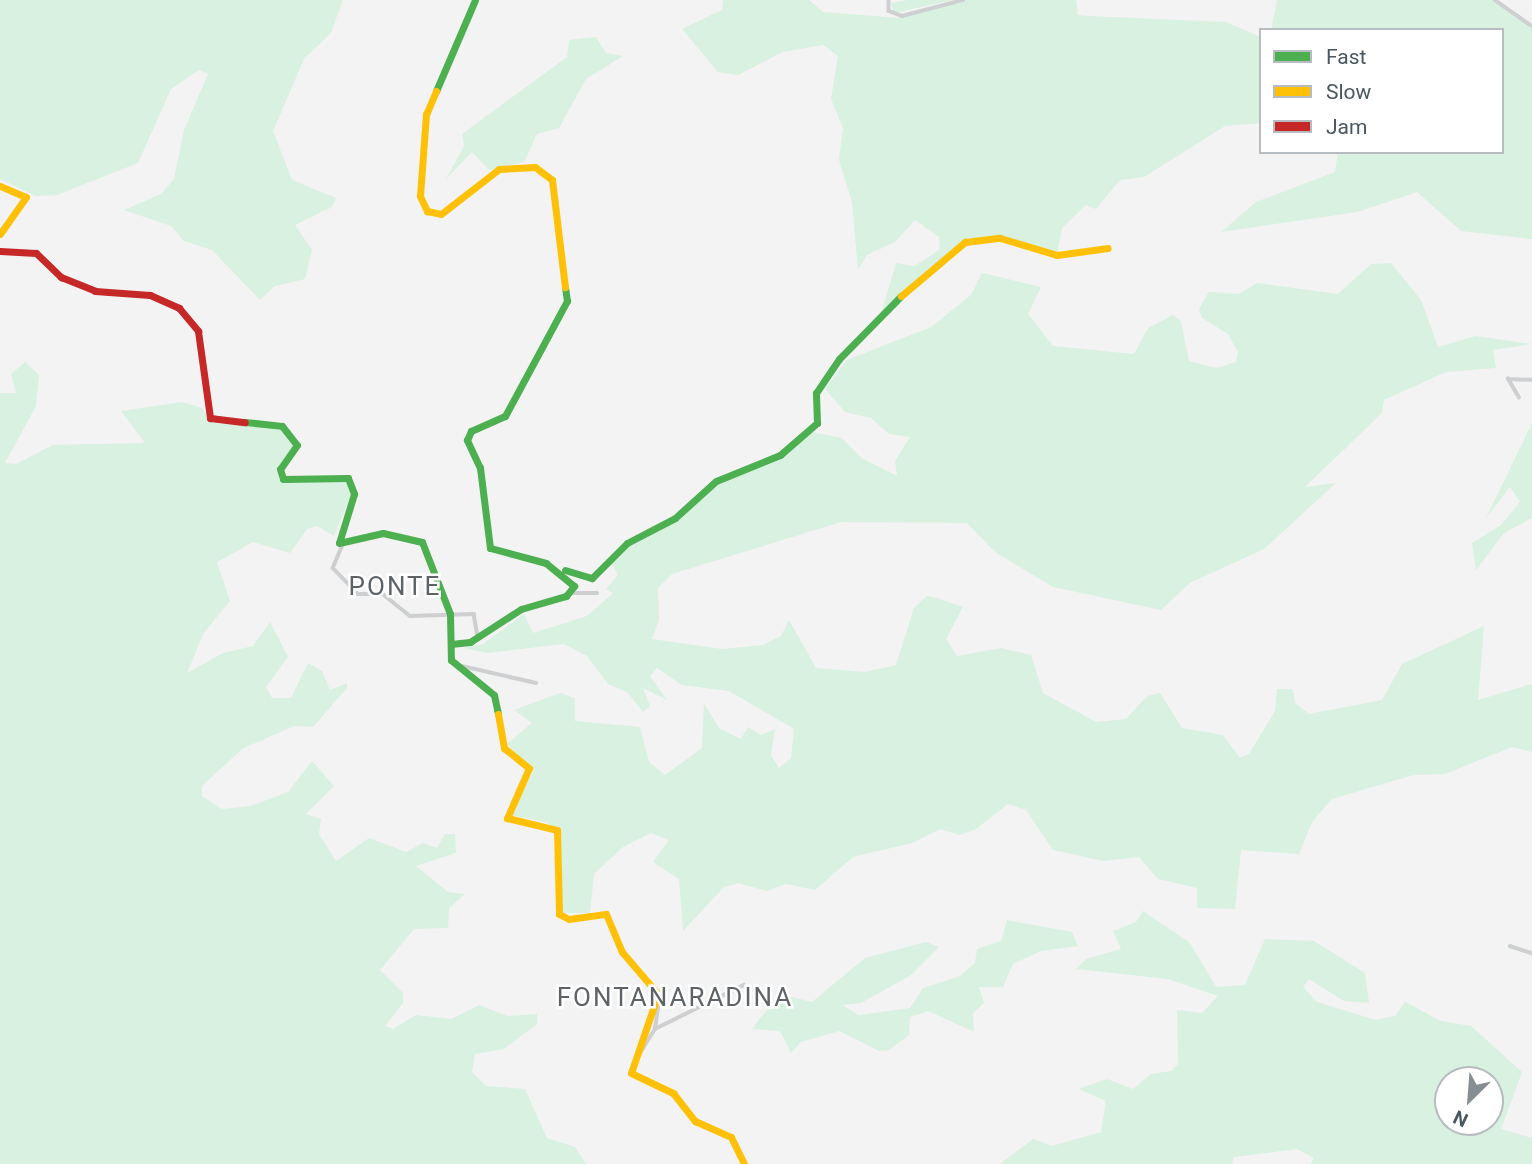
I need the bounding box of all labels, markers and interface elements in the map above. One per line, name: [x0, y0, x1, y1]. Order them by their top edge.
legend: [1259, 28, 1504, 154]
text: Fast: [1326, 45, 1366, 69]
text: Slow: [1326, 80, 1371, 104]
text: Jam: [1326, 115, 1367, 139]
district label: PONTE: [349, 571, 441, 603]
district label: FONTANARADINA: [558, 982, 792, 1014]
north arrow: [1434, 1066, 1504, 1136]
text: N: [1450, 1105, 1472, 1132]

